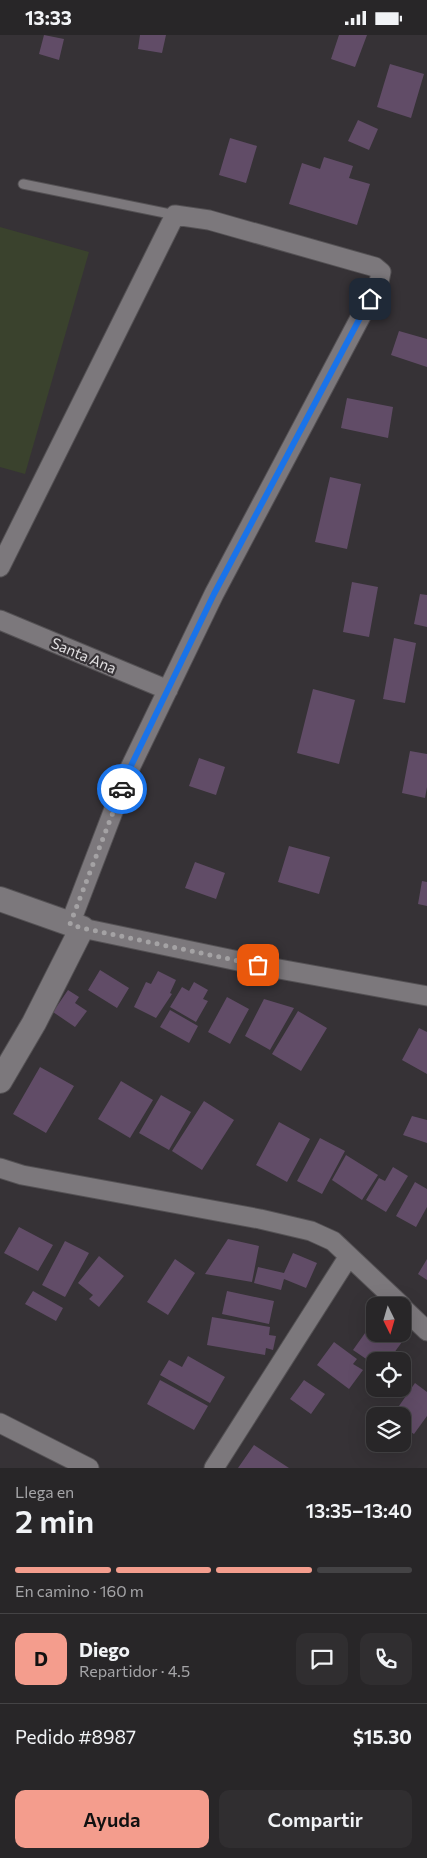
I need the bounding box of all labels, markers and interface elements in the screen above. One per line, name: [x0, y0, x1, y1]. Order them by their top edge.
text: 13:33: [25, 6, 72, 29]
pin: [349, 278, 391, 320]
icon: home: [356, 285, 384, 313]
street label: Santa Ana: [49, 633, 119, 677]
courier: [97, 764, 147, 814]
icon: car: [108, 775, 136, 803]
pin: [237, 944, 279, 986]
icon: bag: [244, 951, 272, 979]
north arrow: [366, 1297, 411, 1343]
map controls: [366, 1297, 411, 1452]
button: locate: [366, 1352, 411, 1397]
button: layers: [366, 1407, 411, 1452]
text: Llega en: [15, 1482, 74, 1501]
text: 13:35–13:40: [306, 1499, 412, 1522]
text: 2 min: [15, 1500, 94, 1540]
text: En camino · 160 m: [15, 1581, 144, 1600]
button: chat: [296, 1633, 348, 1685]
button: phone: [360, 1633, 412, 1685]
text: Diego: [79, 1638, 130, 1661]
text: D: [34, 1647, 48, 1670]
text: Repartidor · 4.5: [79, 1661, 190, 1680]
text: Pedido #8987: [15, 1725, 136, 1748]
text: $15.30: [353, 1725, 412, 1748]
button: Ayuda: [15, 1790, 209, 1848]
button: Compartir: [219, 1790, 412, 1848]

